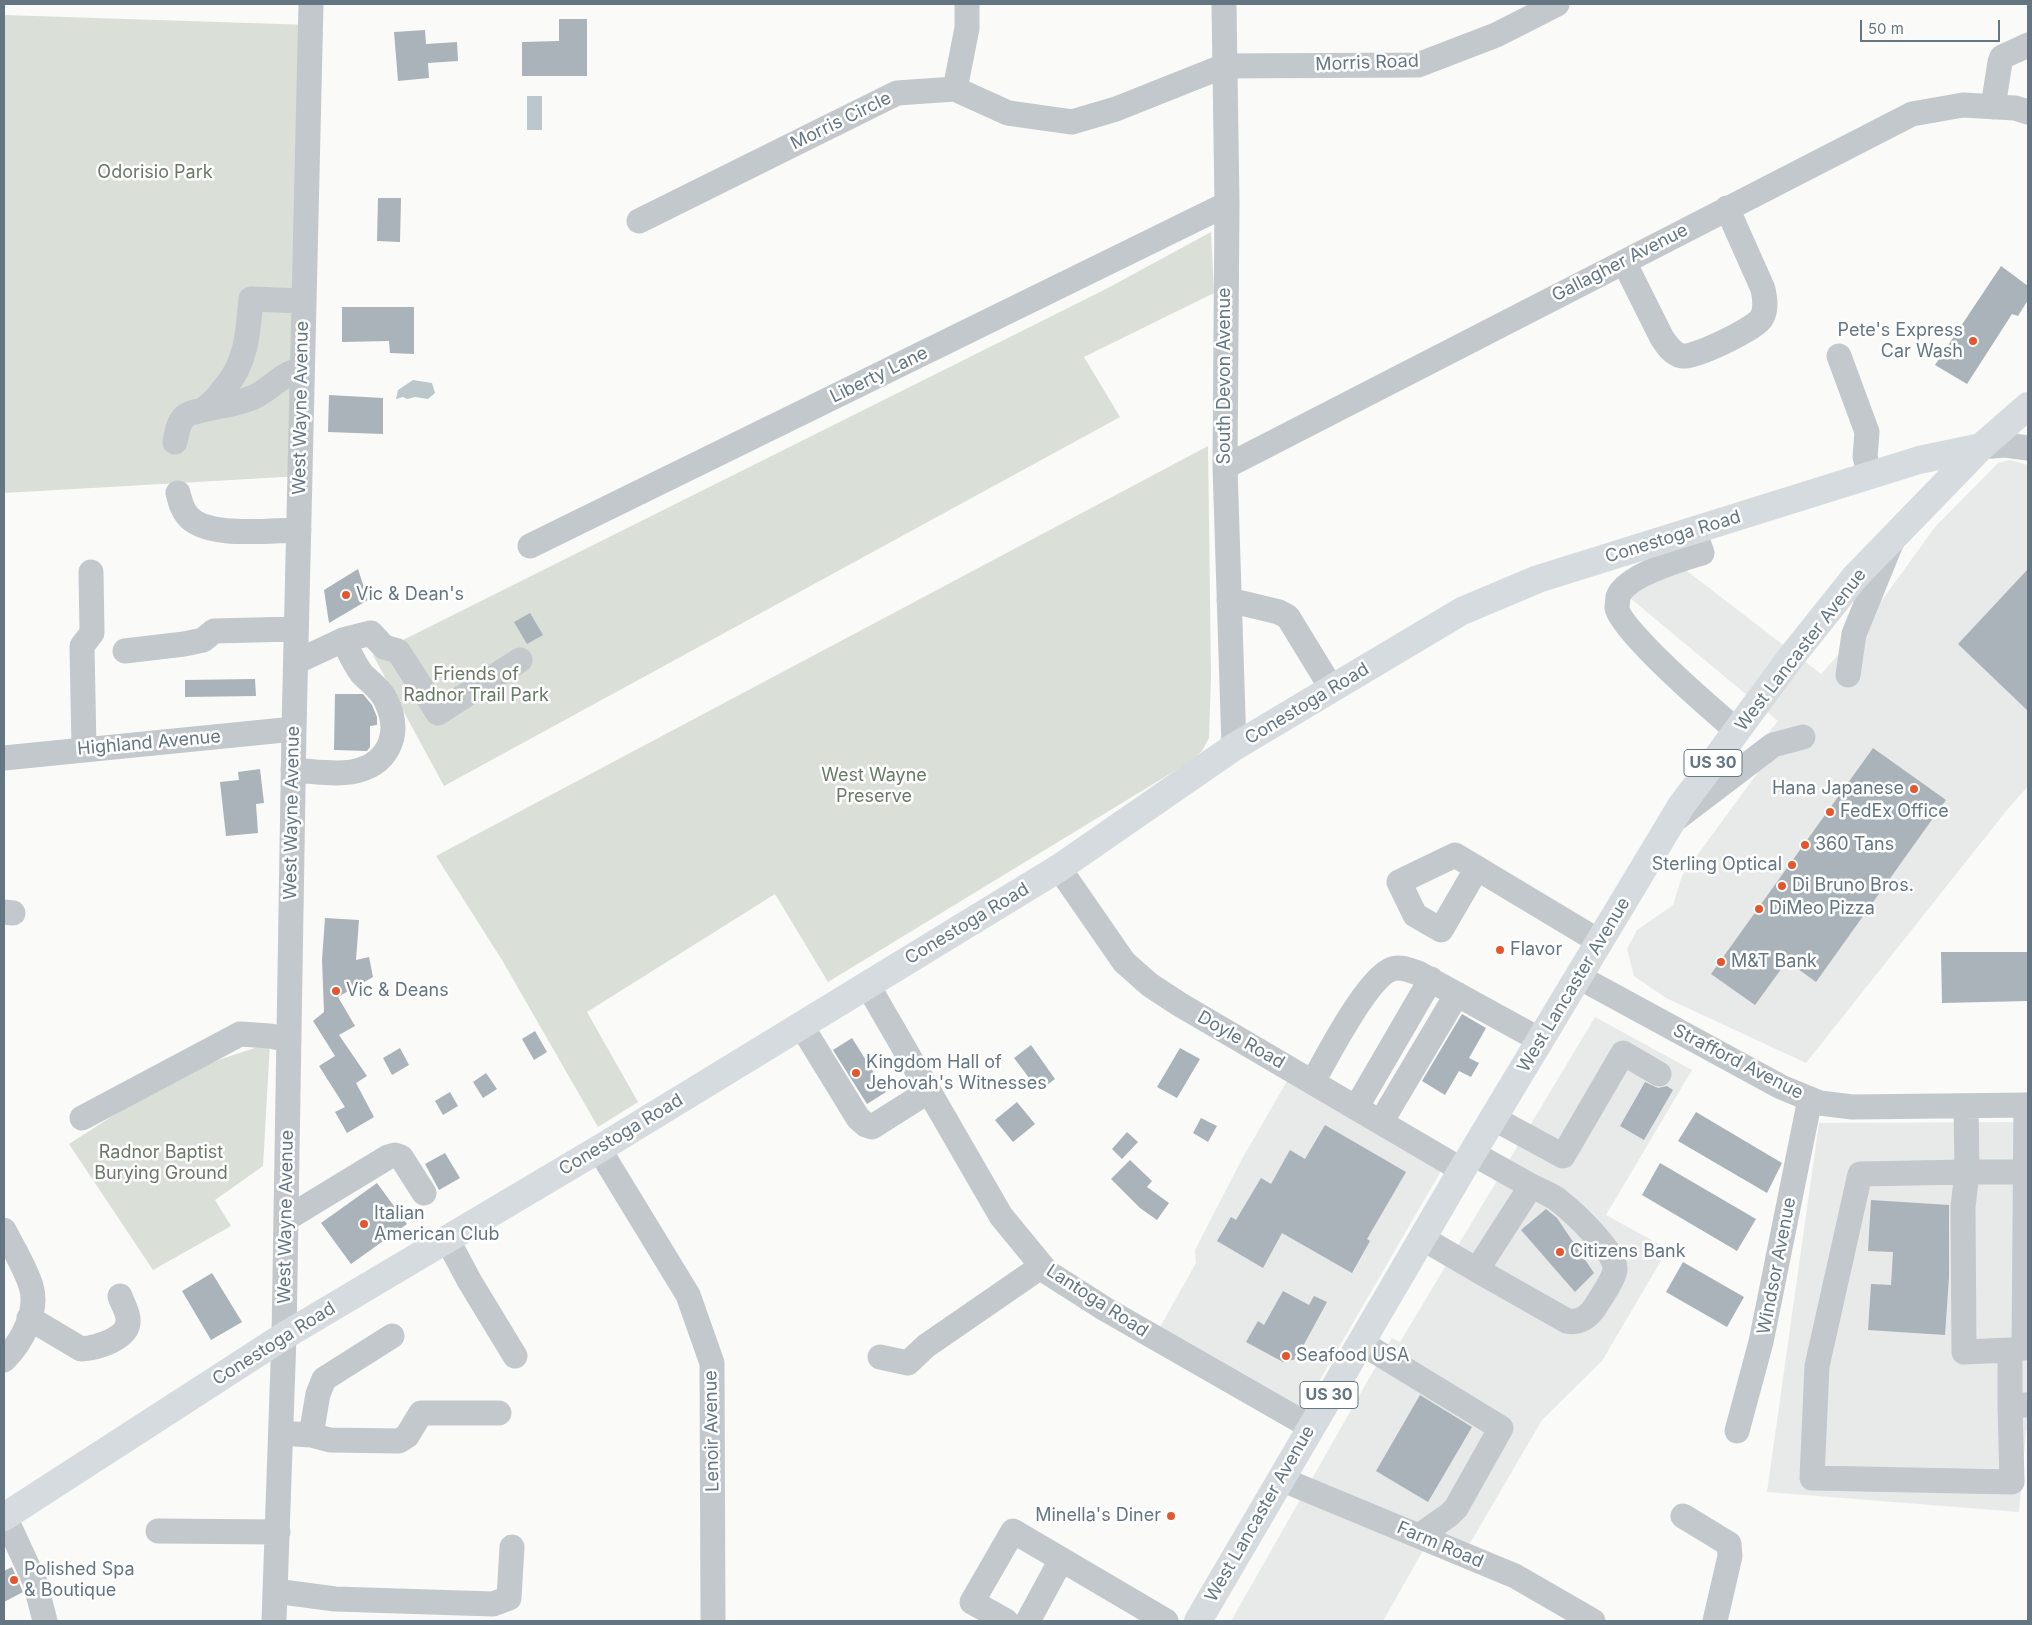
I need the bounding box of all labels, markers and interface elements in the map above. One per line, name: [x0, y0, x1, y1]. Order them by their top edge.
scale bar: [1862, 10, 2002, 42]
text: 50 m: [1868, 19, 1904, 38]
street label: Morris Road: [1315, 50, 1419, 76]
street label: Morris Circle: [787, 87, 895, 155]
park label: Odorisio Park: [97, 162, 213, 184]
street label: Gallagher Avenue: [1548, 219, 1692, 307]
street label: South Devon Avenue: [1214, 287, 1236, 465]
place label: Pete's Express Car Wash: [1838, 320, 1963, 362]
street label: West Wayne Avenue: [289, 321, 313, 495]
marker: Pete's Express Car Wash: [1967, 335, 1979, 347]
street label: Liberty Lane: [827, 342, 931, 408]
street label: Conestoga Road: [1603, 506, 1743, 568]
street label: West Lancaster Avenue: [1731, 565, 1871, 735]
place label: Vic & Dean's: [356, 584, 464, 606]
marker: Vic & Dean's: [340, 589, 352, 601]
street label: Conestoga Road: [1241, 659, 1373, 749]
park label: Friends of Radnor Trail Park: [403, 664, 549, 706]
street label: Highland Avenue: [76, 726, 222, 760]
street label: West Wayne Avenue: [280, 726, 304, 900]
road number: US 30: [1684, 750, 1742, 776]
park label: West Wayne Preserve: [821, 765, 927, 808]
place label: Hana Japanese: [1772, 778, 1904, 800]
marker: Hana Japanese: [1908, 783, 1920, 795]
place label: FedEx Office: [1840, 801, 1949, 823]
marker: FedEx Office: [1824, 806, 1836, 818]
place label: 360 Tans: [1815, 834, 1894, 856]
marker: 360 Tans: [1799, 839, 1811, 851]
place label: Sterling Optical: [1652, 854, 1782, 876]
marker: Sterling Optical: [1786, 859, 1798, 871]
place label: Di Bruno Bros.: [1792, 875, 1914, 897]
street label: Conestoga Road: [901, 879, 1033, 969]
marker: Di Bruno Bros.: [1776, 880, 1788, 892]
street label: West Lancaster Avenue: [1513, 894, 1635, 1076]
place label: DiMeo Pizza: [1769, 898, 1875, 920]
marker: DiMeo Pizza: [1753, 903, 1765, 915]
place label: Flavor: [1510, 939, 1562, 961]
marker: Flavor: [1494, 944, 1506, 956]
place label: M&T Bank: [1731, 951, 1817, 973]
marker: M&T Bank: [1715, 956, 1727, 968]
place label: Vic & Deans: [346, 980, 449, 1002]
marker: Vic & Deans: [330, 985, 342, 997]
street label: Doyle Road: [1194, 1006, 1288, 1074]
street label: Strafford Avenue: [1669, 1020, 1807, 1104]
place label: Kingdom Hall of Jehovah's Witnesses: [866, 1052, 1047, 1094]
marker: Kingdom Hall of Jehovah's Witnesses: [850, 1067, 862, 1079]
street label: Conestoga Road: [555, 1090, 687, 1180]
street label: West Wayne Avenue: [274, 1130, 298, 1304]
park label: Radnor Baptist Burying Ground: [94, 1142, 228, 1184]
street label: Windsor Avenue: [1753, 1196, 1801, 1336]
place label: Italian American Club: [374, 1203, 500, 1246]
marker: Italian American Club: [358, 1218, 370, 1230]
place label: Citizens Bank: [1570, 1241, 1686, 1263]
marker: Citizens Bank: [1554, 1246, 1566, 1258]
street label: Lantoga Road: [1042, 1260, 1152, 1342]
street label: Conestoga Road: [209, 1298, 339, 1390]
place label: Seafood USA: [1296, 1345, 1409, 1367]
marker: Seafood USA: [1280, 1350, 1292, 1362]
street label: Lenoir Avenue: [700, 1370, 724, 1492]
road number: US 30: [1300, 1382, 1358, 1408]
street label: West Lancaster Avenue: [1201, 1422, 1319, 1606]
place label: Minella's Diner: [1035, 1505, 1161, 1527]
marker: Minella's Diner: [1165, 1510, 1177, 1522]
street label: Farm Road: [1394, 1517, 1486, 1573]
place label: Polished Spa & Boutique: [24, 1559, 134, 1602]
marker: Polished Spa & Boutique: [8, 1574, 20, 1586]

